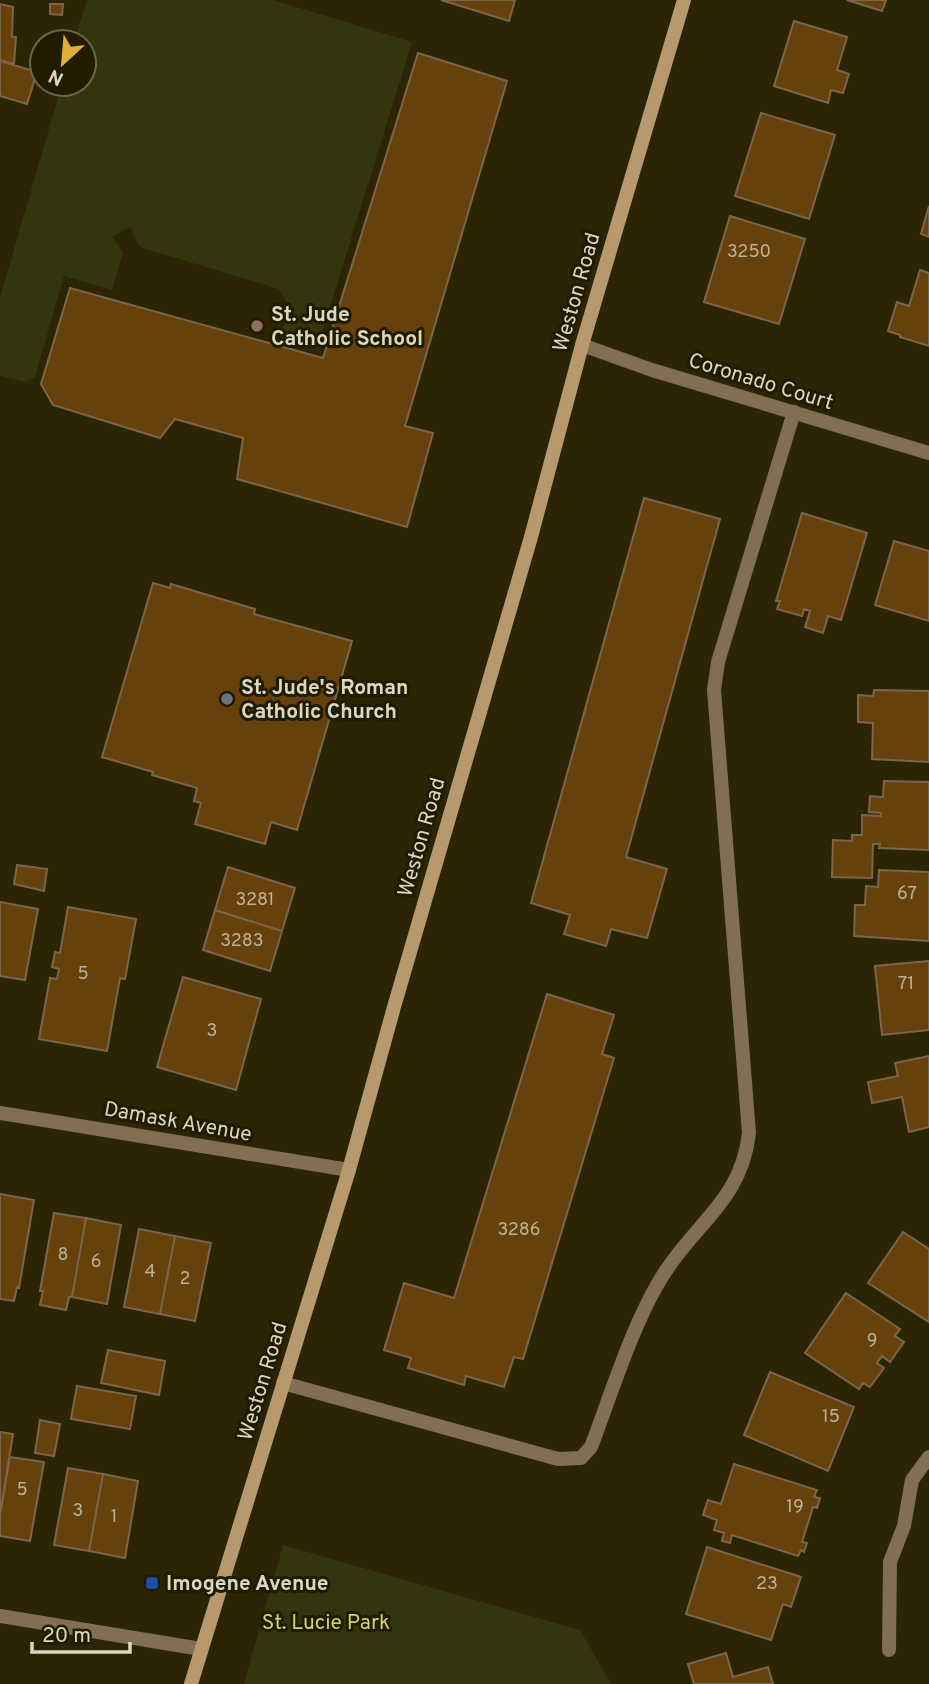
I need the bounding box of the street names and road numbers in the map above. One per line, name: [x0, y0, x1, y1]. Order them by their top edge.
street label: Weston Road: [548, 230, 607, 355]
street label: Coronado Court: [685, 348, 836, 417]
street label: Weston Road: [393, 775, 452, 900]
street label: Damask Avenue: [102, 1096, 254, 1149]
street label: Weston Road: [233, 1319, 294, 1444]

